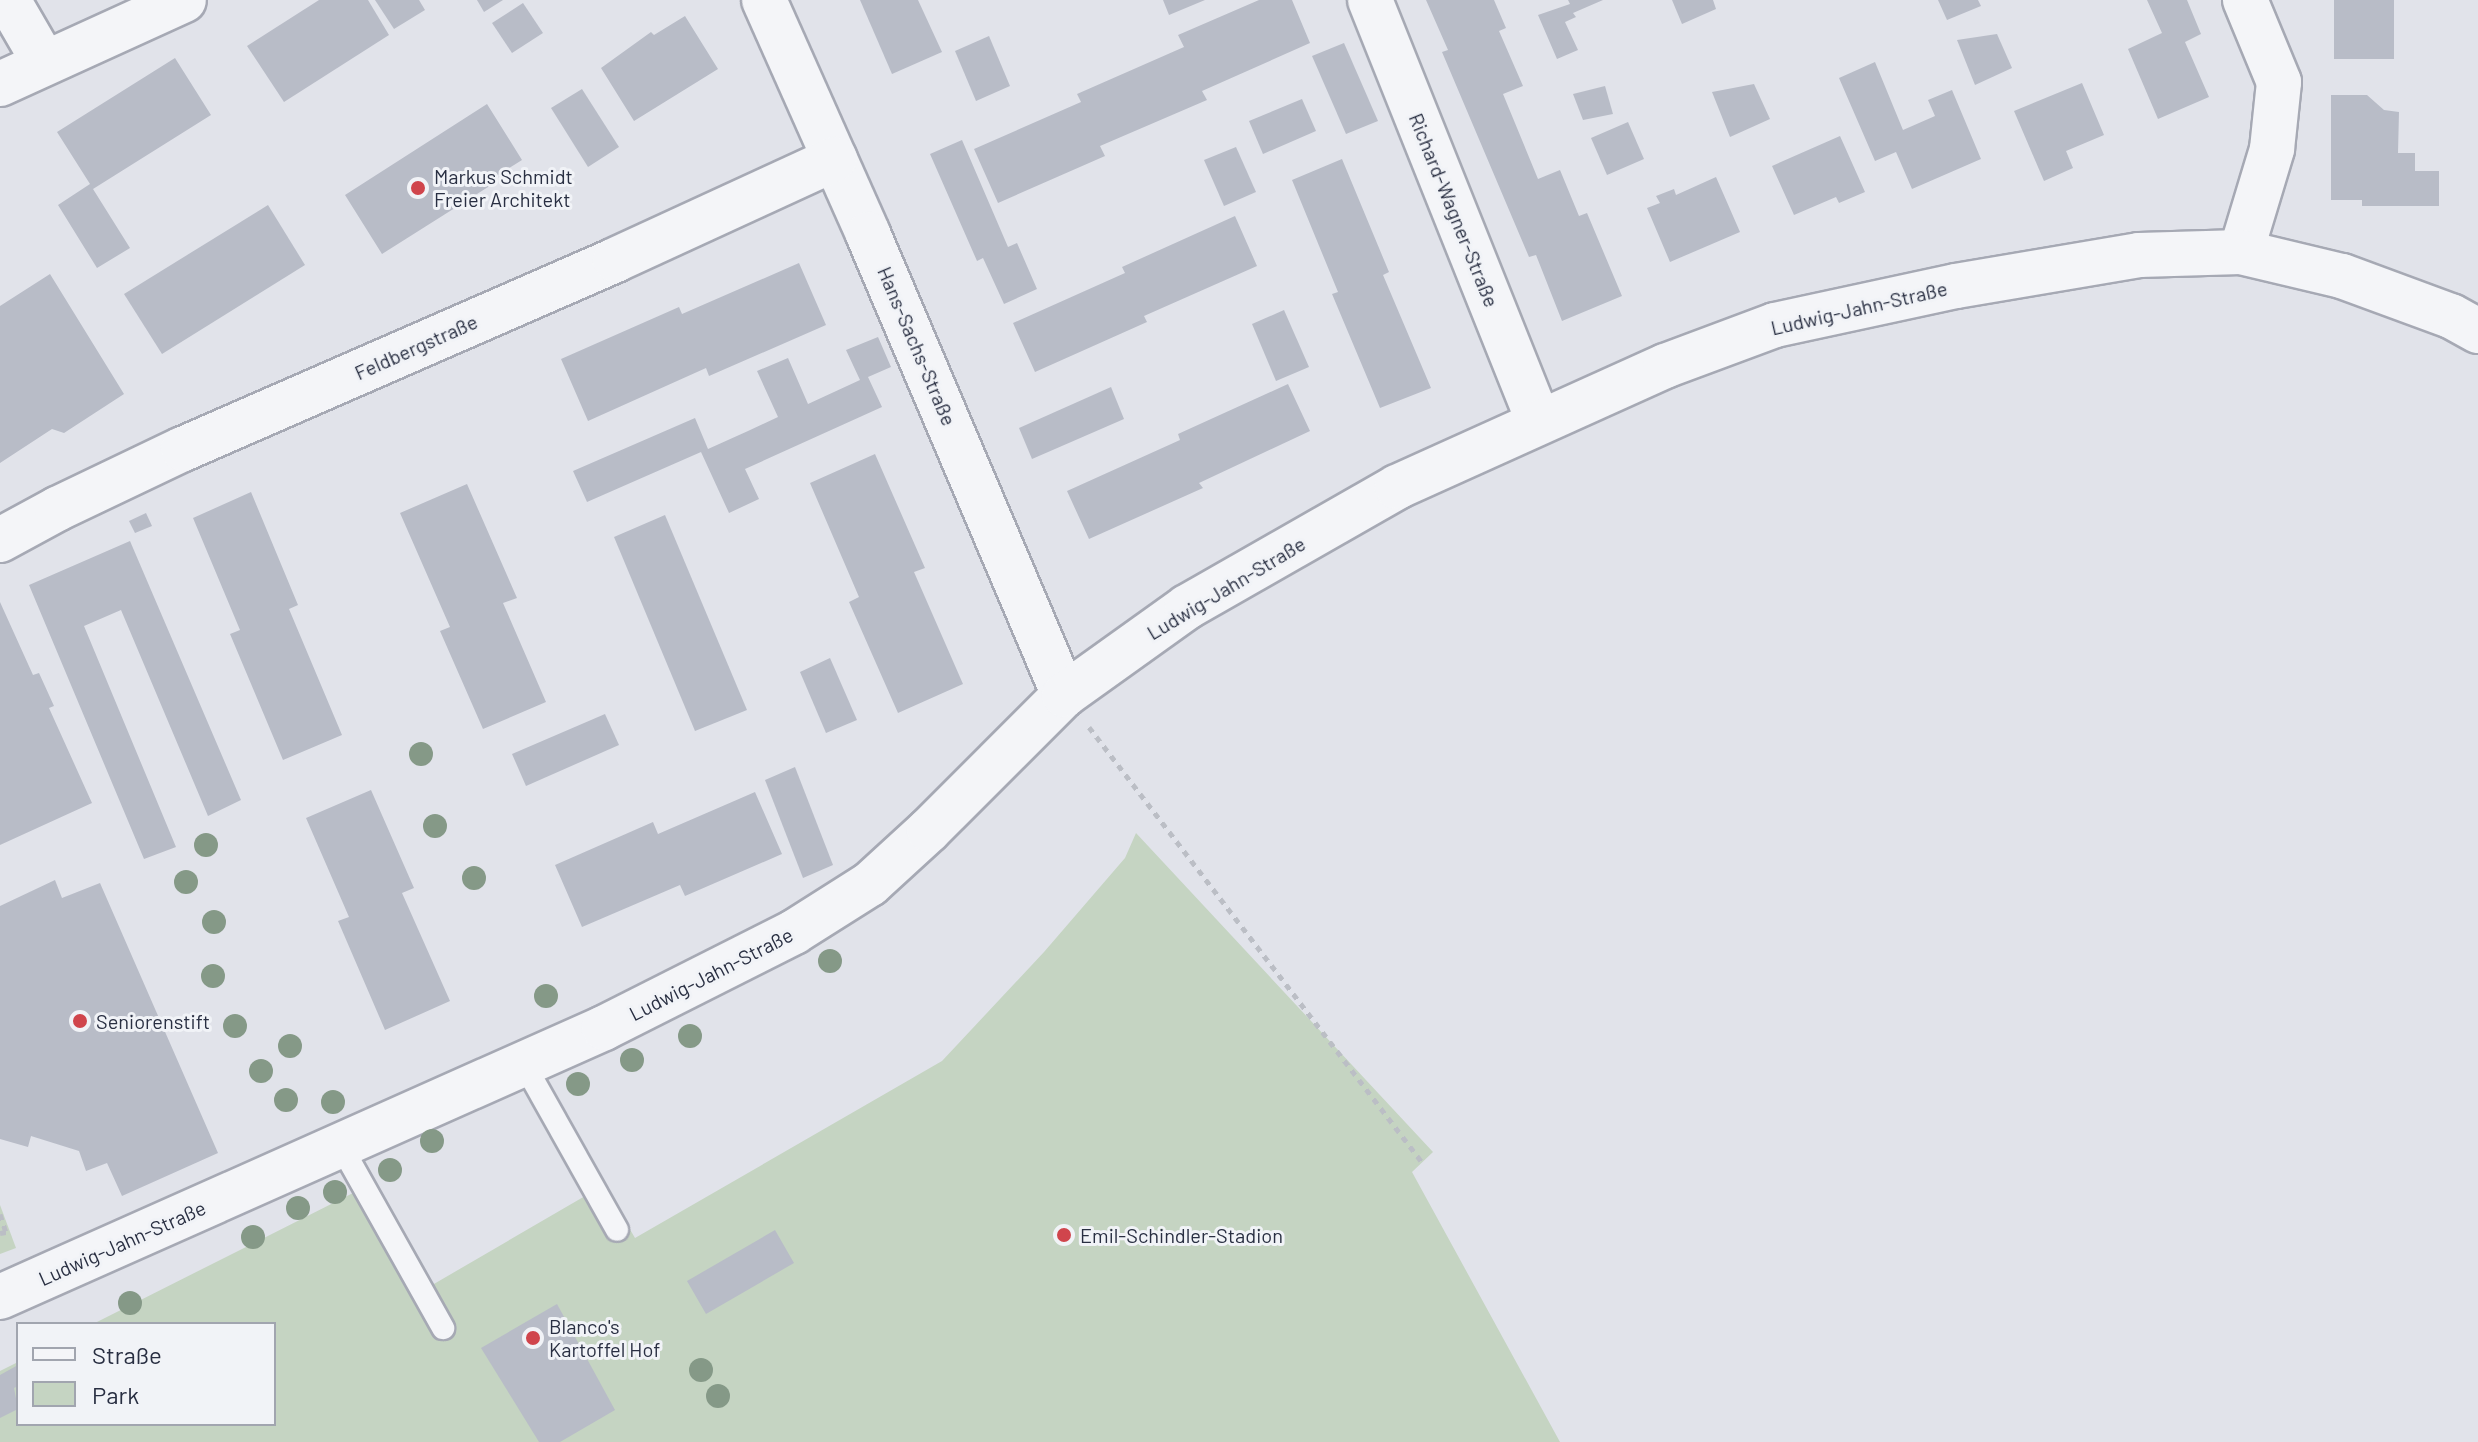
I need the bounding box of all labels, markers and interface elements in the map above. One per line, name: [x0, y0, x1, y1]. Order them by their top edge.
street label: Richard-Wagner-Straße: [1404, 110, 1504, 310]
place label: Markus Schmidt Freier Architekt: [434, 164, 573, 211]
marker: Markus Schmidt Freier Architekt: [409, 179, 427, 197]
street label: Hans-Sachs-Straße: [873, 263, 961, 429]
street label: Ludwig-Jahn-Straße: [1768, 276, 1950, 340]
street label: Feldbergstraße: [351, 309, 481, 385]
street label: Ludwig-Jahn-Straße: [1143, 531, 1309, 645]
street label: Ludwig-Jahn-Straße: [625, 922, 797, 1026]
place label: Seniorenstift: [96, 1009, 210, 1033]
marker: Seniorenstift: [71, 1012, 89, 1030]
street label: Ludwig-Jahn-Straße: [35, 1195, 209, 1291]
place label: Emil-Schindler-Stadion: [1080, 1223, 1283, 1247]
marker: Emil-Schindler-Stadion: [1055, 1226, 1073, 1244]
place label: Blanco's Kartoffel Hof: [549, 1314, 660, 1361]
legend: [16, 1322, 276, 1426]
marker: Blanco's Kartoffel Hof: [524, 1329, 542, 1347]
text: Straße: [92, 1340, 162, 1369]
text: Park: [92, 1380, 139, 1409]

